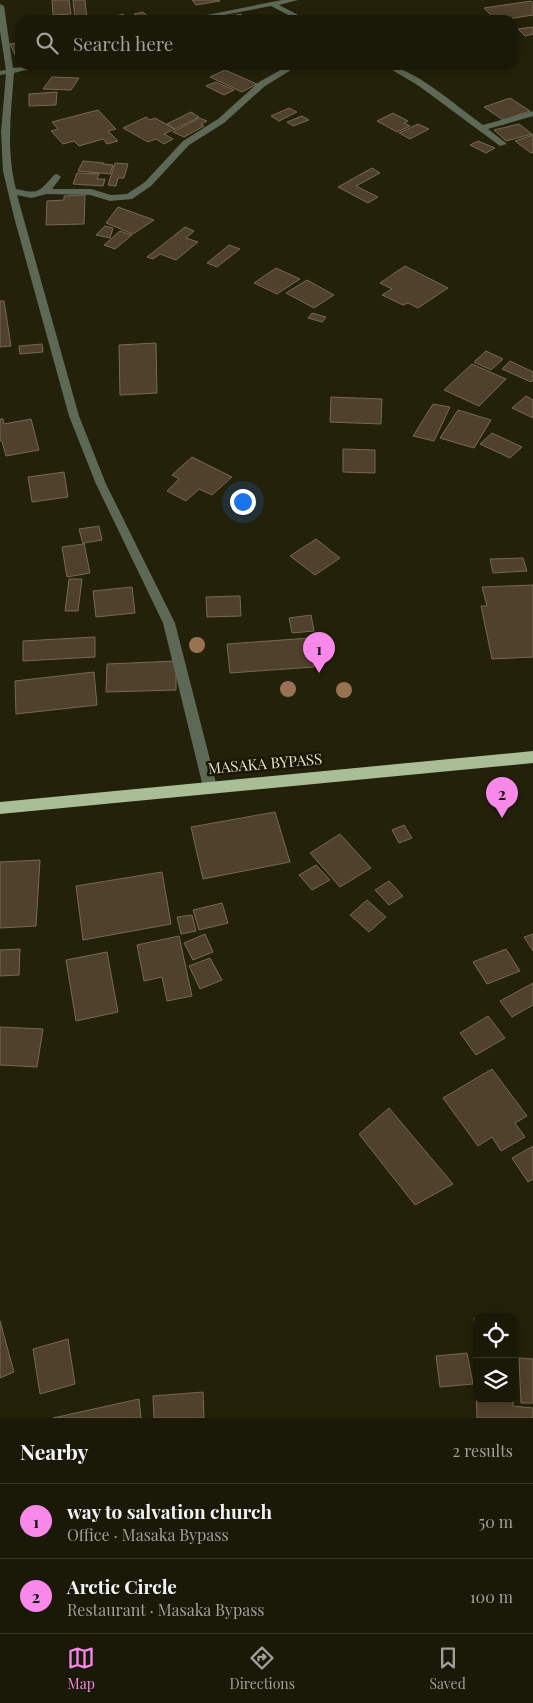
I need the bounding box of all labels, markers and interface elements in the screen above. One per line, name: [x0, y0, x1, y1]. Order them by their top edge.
search box: [15, 15, 518, 70]
icon: search: [33, 29, 61, 57]
text: Search here: [73, 30, 173, 56]
your location: [230, 489, 256, 515]
pin: 1: [303, 632, 335, 673]
street label: MASAKA BYPASS: [207, 748, 323, 778]
pin: 2: [486, 777, 518, 818]
map controls: [473, 1313, 518, 1403]
button: locate: [473, 1313, 518, 1358]
button: layers: [473, 1358, 518, 1403]
text: Nearby: [20, 1437, 89, 1465]
text: 2 results: [453, 1440, 513, 1461]
text: way to salvation church: [67, 1498, 272, 1524]
text: 1: [33, 1511, 39, 1532]
text: 50 m: [479, 1511, 513, 1532]
text: Office · Masaka Bypass: [67, 1524, 229, 1545]
text: Arctic Circle: [67, 1573, 177, 1599]
text: 2: [32, 1586, 40, 1607]
text: 100 m: [470, 1586, 513, 1607]
text: Restaurant · Masaka Bypass: [67, 1599, 265, 1620]
tab: Map: [67, 1644, 95, 1693]
tab: Directions: [230, 1644, 295, 1693]
tab: Saved: [429, 1644, 466, 1693]

